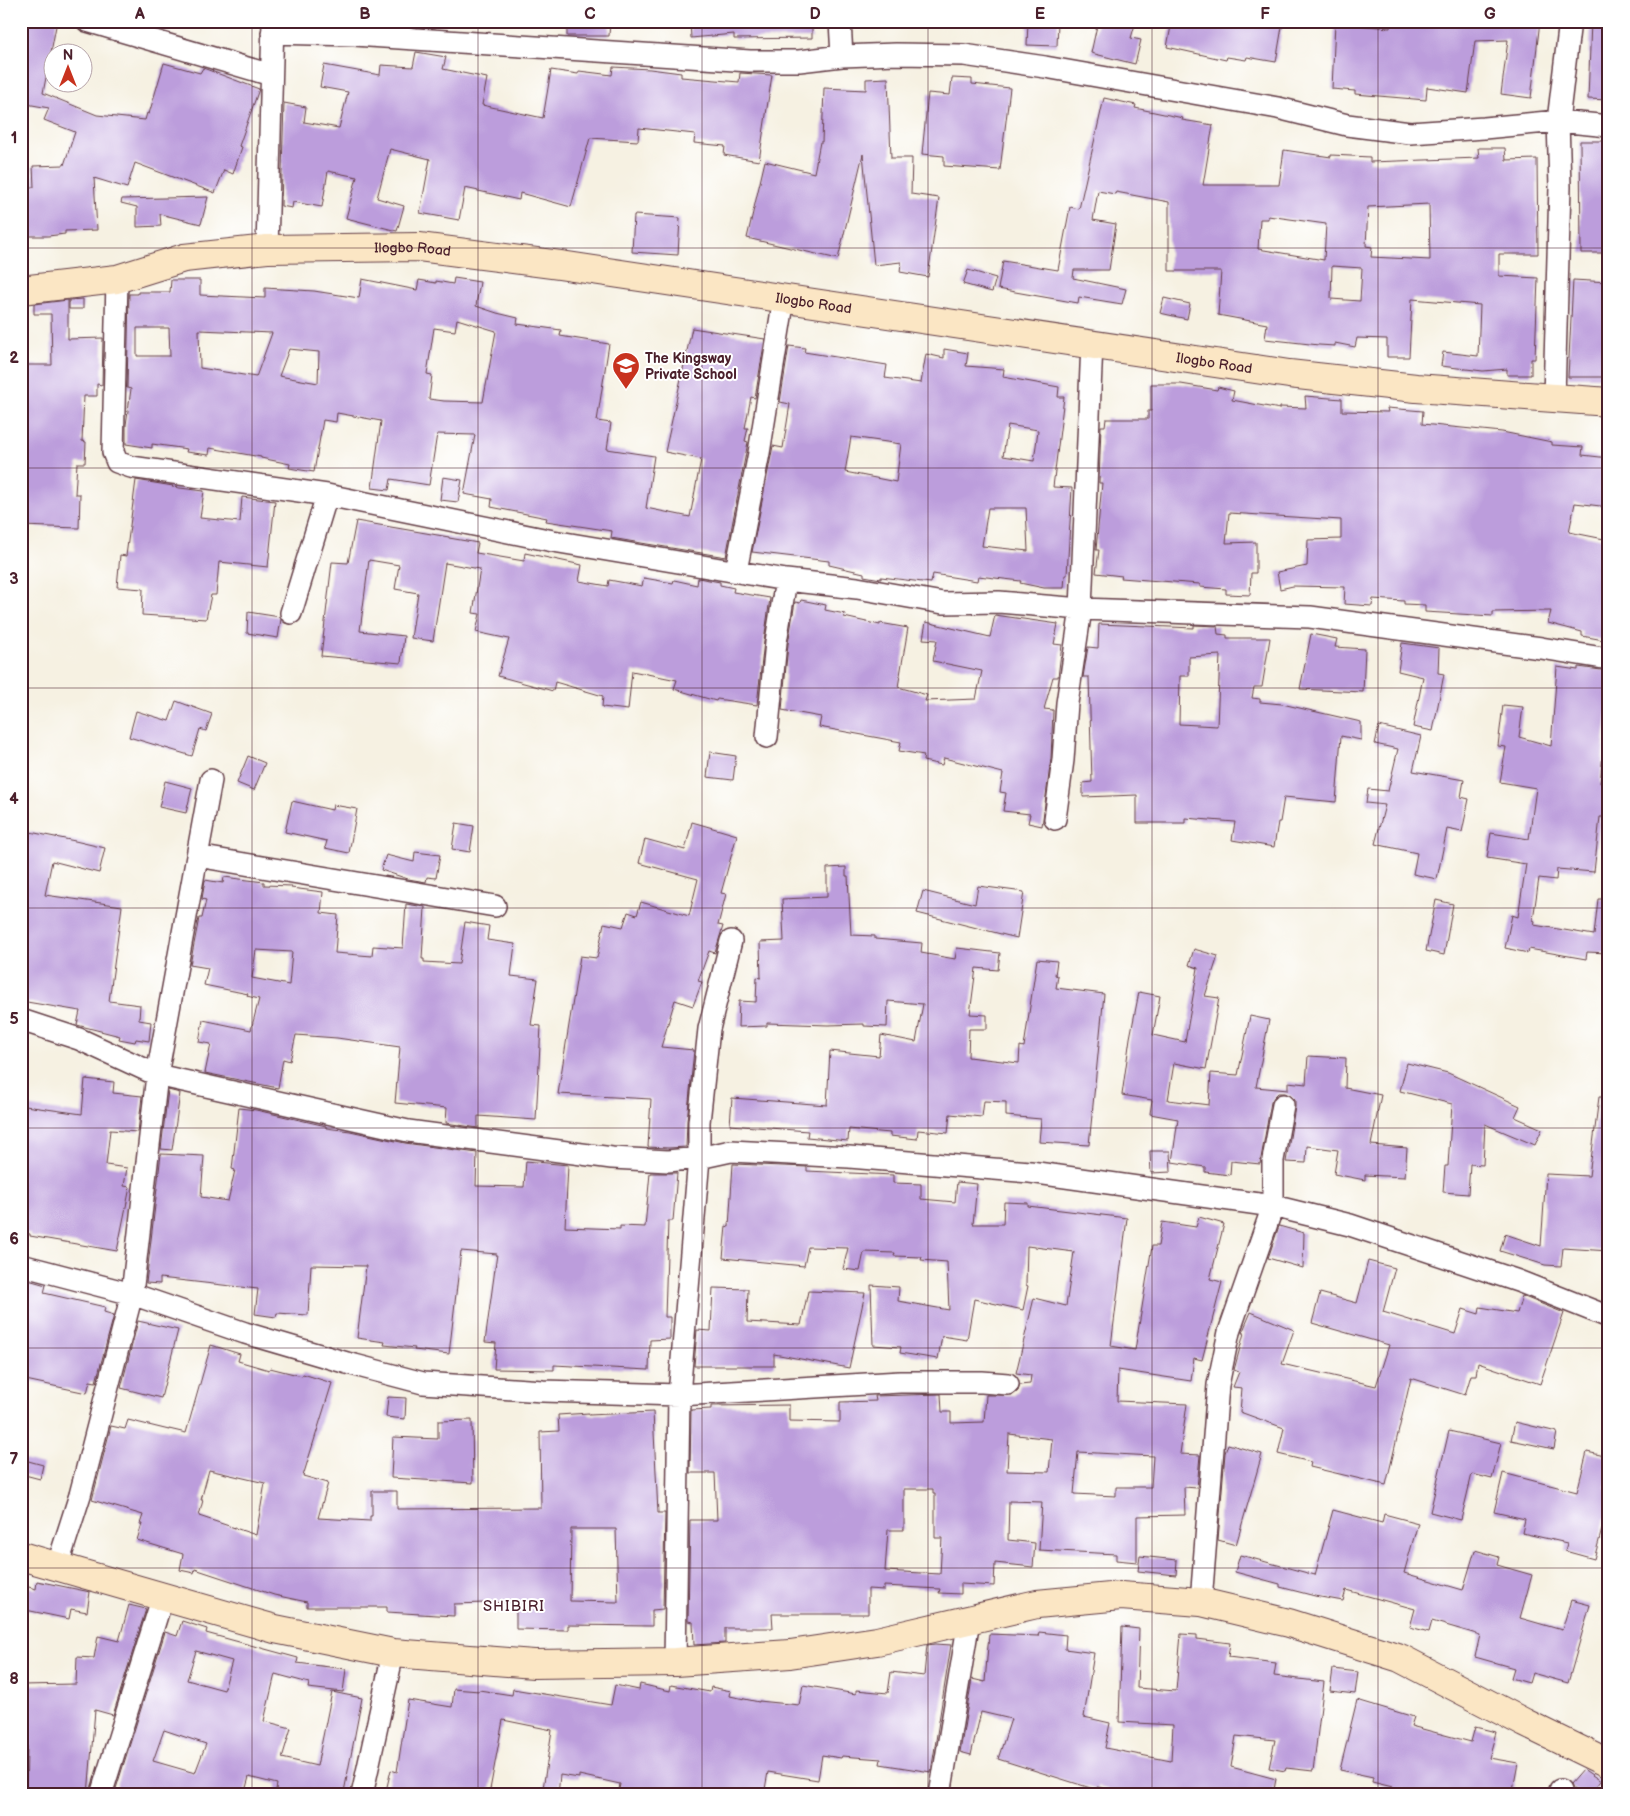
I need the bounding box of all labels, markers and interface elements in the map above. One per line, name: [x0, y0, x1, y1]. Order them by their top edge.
text: A: [134, 5, 145, 24]
text: B: [359, 5, 371, 24]
text: C: [584, 5, 596, 24]
text: D: [809, 5, 821, 24]
text: E: [1035, 5, 1045, 24]
text: F: [1260, 5, 1270, 24]
text: G: [1484, 5, 1496, 24]
north arrow: [42, 42, 92, 92]
text: N: [63, 47, 73, 64]
text: 1: [11, 129, 17, 148]
street label: Ilogbo Road: [374, 239, 452, 260]
street label: Ilogbo Road: [774, 289, 853, 318]
text: 2: [9, 349, 19, 368]
street label: Ilogbo Road: [1175, 349, 1253, 377]
place label: The Kingsway Private School: [645, 350, 737, 383]
school or university icon: The Kingsway Private School: [611, 351, 641, 390]
text: 3: [9, 570, 19, 589]
text: 4: [9, 790, 19, 809]
text: 5: [9, 1010, 19, 1029]
text: 6: [9, 1230, 19, 1249]
text: 7: [10, 1450, 19, 1469]
district label: SHIBIRI: [483, 1597, 545, 1616]
text: 8: [9, 1670, 19, 1689]

